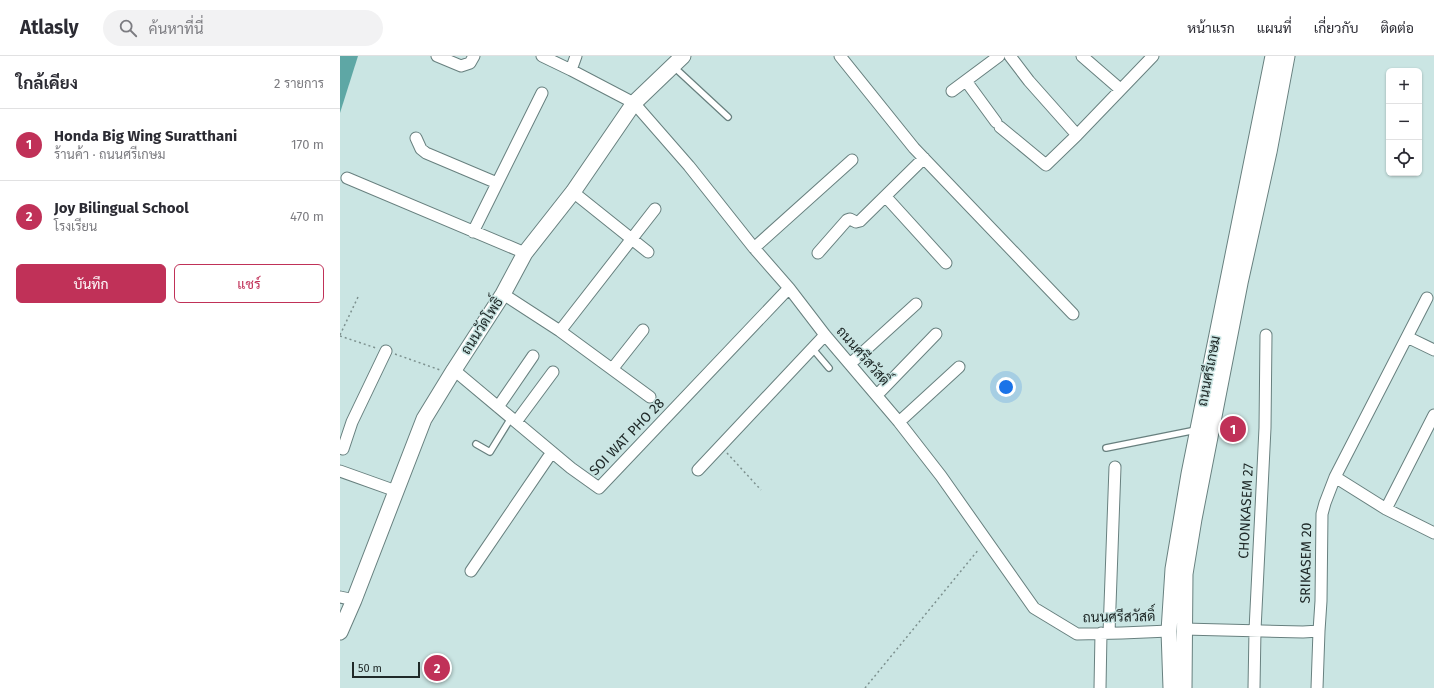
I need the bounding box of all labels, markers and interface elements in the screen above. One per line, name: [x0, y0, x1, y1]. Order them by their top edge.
search box: [103, 10, 383, 46]
text: Atlasly: [20, 16, 79, 39]
icon: search: [117, 17, 139, 39]
text: ค้นหาที่นี่: [149, 20, 203, 38]
text: หน้าแรก: [1187, 20, 1235, 37]
text: แผนที่: [1257, 20, 1292, 37]
text: เกี่ยวกับ: [1314, 20, 1358, 37]
text: ติดต่อ: [1380, 20, 1414, 37]
map controls: [1386, 68, 1422, 176]
button: +: [1386, 68, 1422, 104]
text: ใกล้เคียง: [16, 73, 78, 94]
text: 2 รายการ: [274, 76, 324, 91]
button: −: [1386, 104, 1422, 140]
text: Honda Big Wing Suratthani: [54, 127, 237, 145]
text: 1: [26, 137, 32, 152]
text: 170 m: [291, 137, 324, 152]
button: locate: [1386, 140, 1422, 176]
text: ร้านค้า · ถนนศรีเกษม: [54, 147, 166, 162]
text: Joy Bilingual School: [54, 199, 189, 217]
text: 2: [26, 209, 32, 224]
text: 470 m: [290, 209, 324, 224]
text: โรงเรียน: [54, 219, 97, 234]
button: บันทึก: [16, 264, 166, 303]
button: แชร์: [174, 264, 324, 303]
street label: ถนนวัดโพธิ์: [454, 292, 507, 358]
street label: ถนนศรีสวัสดิ์: [833, 320, 897, 389]
street label: ถนนศรีเกษม: [1193, 334, 1224, 408]
your location: [996, 377, 1016, 397]
street label: SOI WAT PHO 28: [586, 395, 668, 479]
pin: 1: [1220, 414, 1246, 444]
street label: CHONKASEM 27: [1235, 463, 1257, 559]
street label: SRIKASEM 20: [1297, 522, 1315, 604]
street label: ถนนศรีสวัสดิ์: [1082, 604, 1156, 626]
pin: 2: [424, 653, 450, 683]
scale bar: [352, 660, 420, 679]
text: 50 m: [358, 662, 382, 675]

